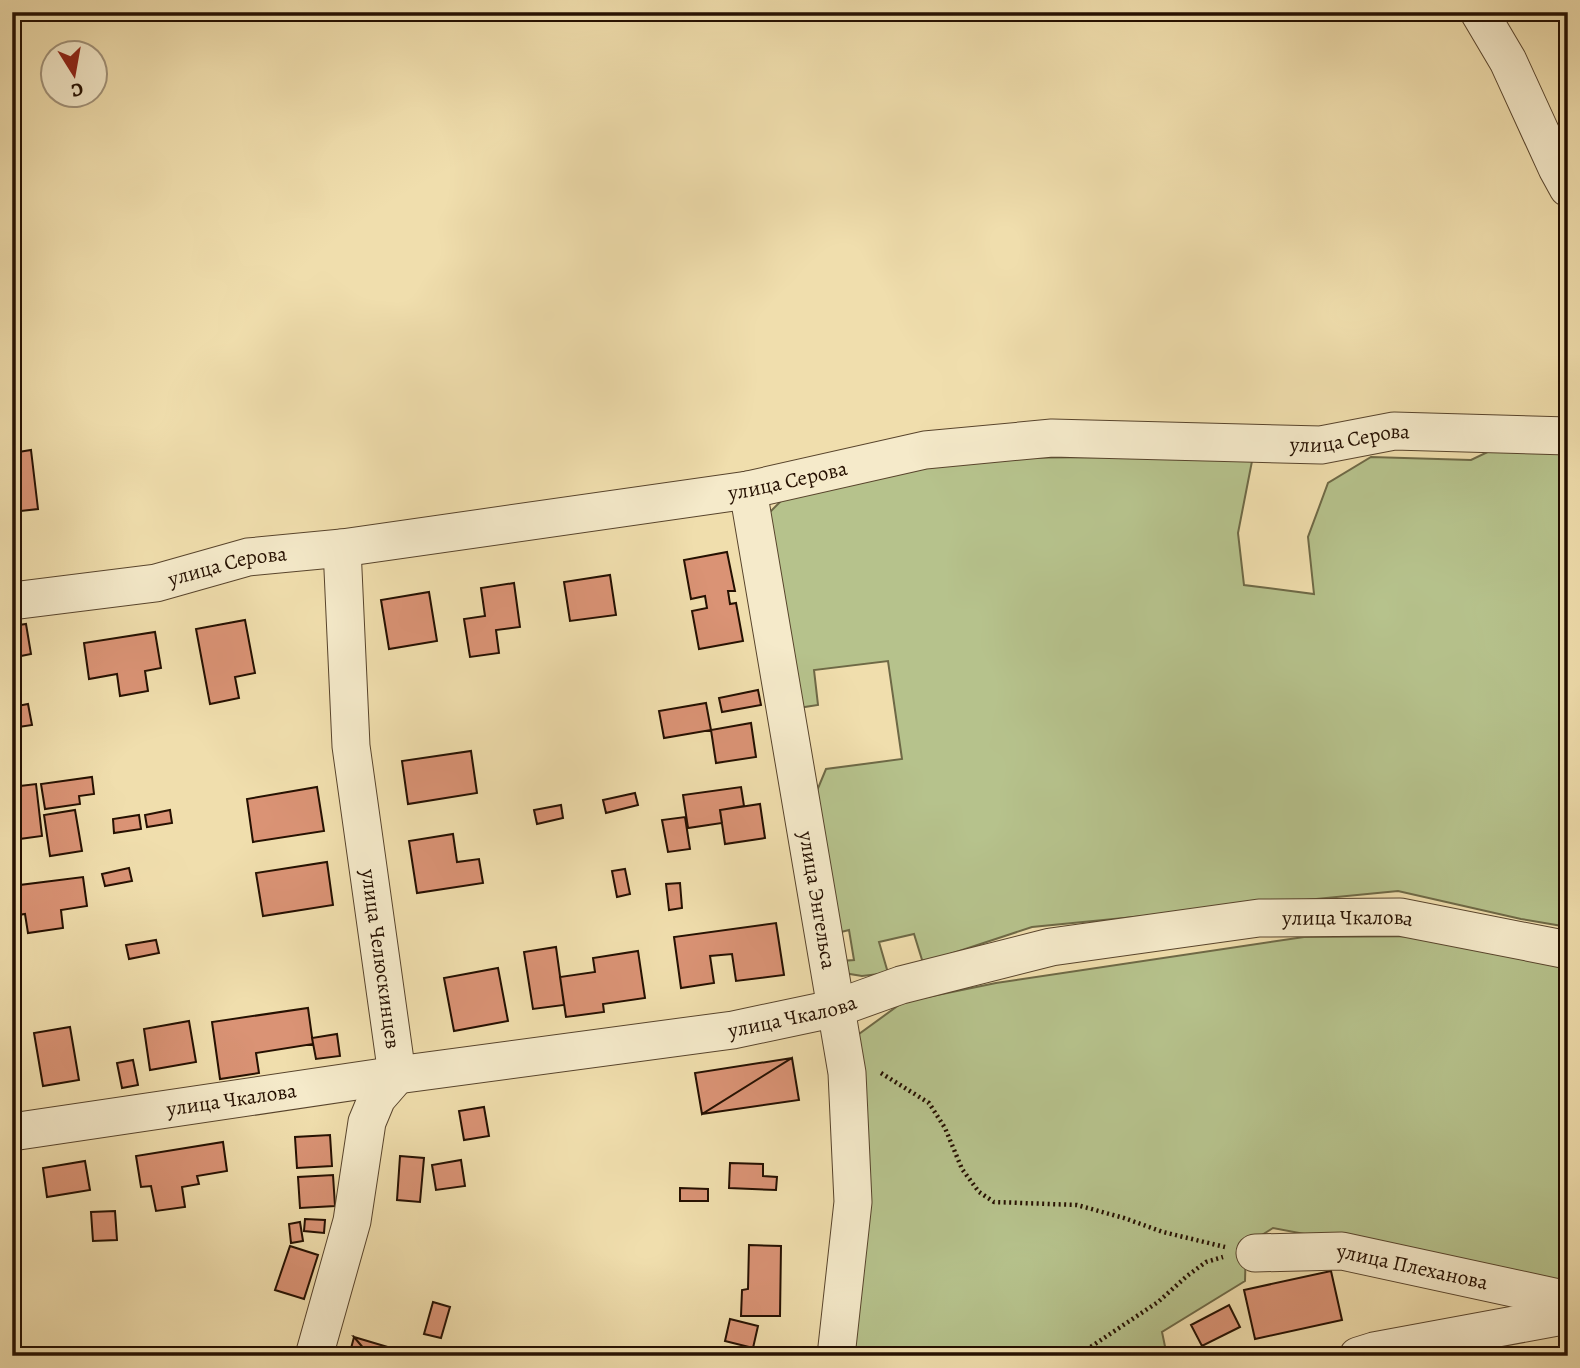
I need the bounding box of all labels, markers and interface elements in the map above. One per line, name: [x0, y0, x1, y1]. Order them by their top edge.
north arrow: [38, 38, 108, 108]
text: С: [69, 76, 85, 104]
street label: улица Серова: [1289, 417, 1411, 459]
street label: улица Серова: [725, 454, 850, 507]
street label: улица Серова: [164, 539, 288, 593]
street label: улица Энгельса: [792, 828, 843, 972]
street label: улица Челюскинцев: [354, 866, 407, 1051]
street label: улица Чкалова: [1281, 903, 1416, 933]
street label: улица Чкалова: [724, 988, 861, 1045]
street label: улица Чкалова: [164, 1076, 299, 1123]
street label: улица Плеханова: [1335, 1237, 1491, 1296]

